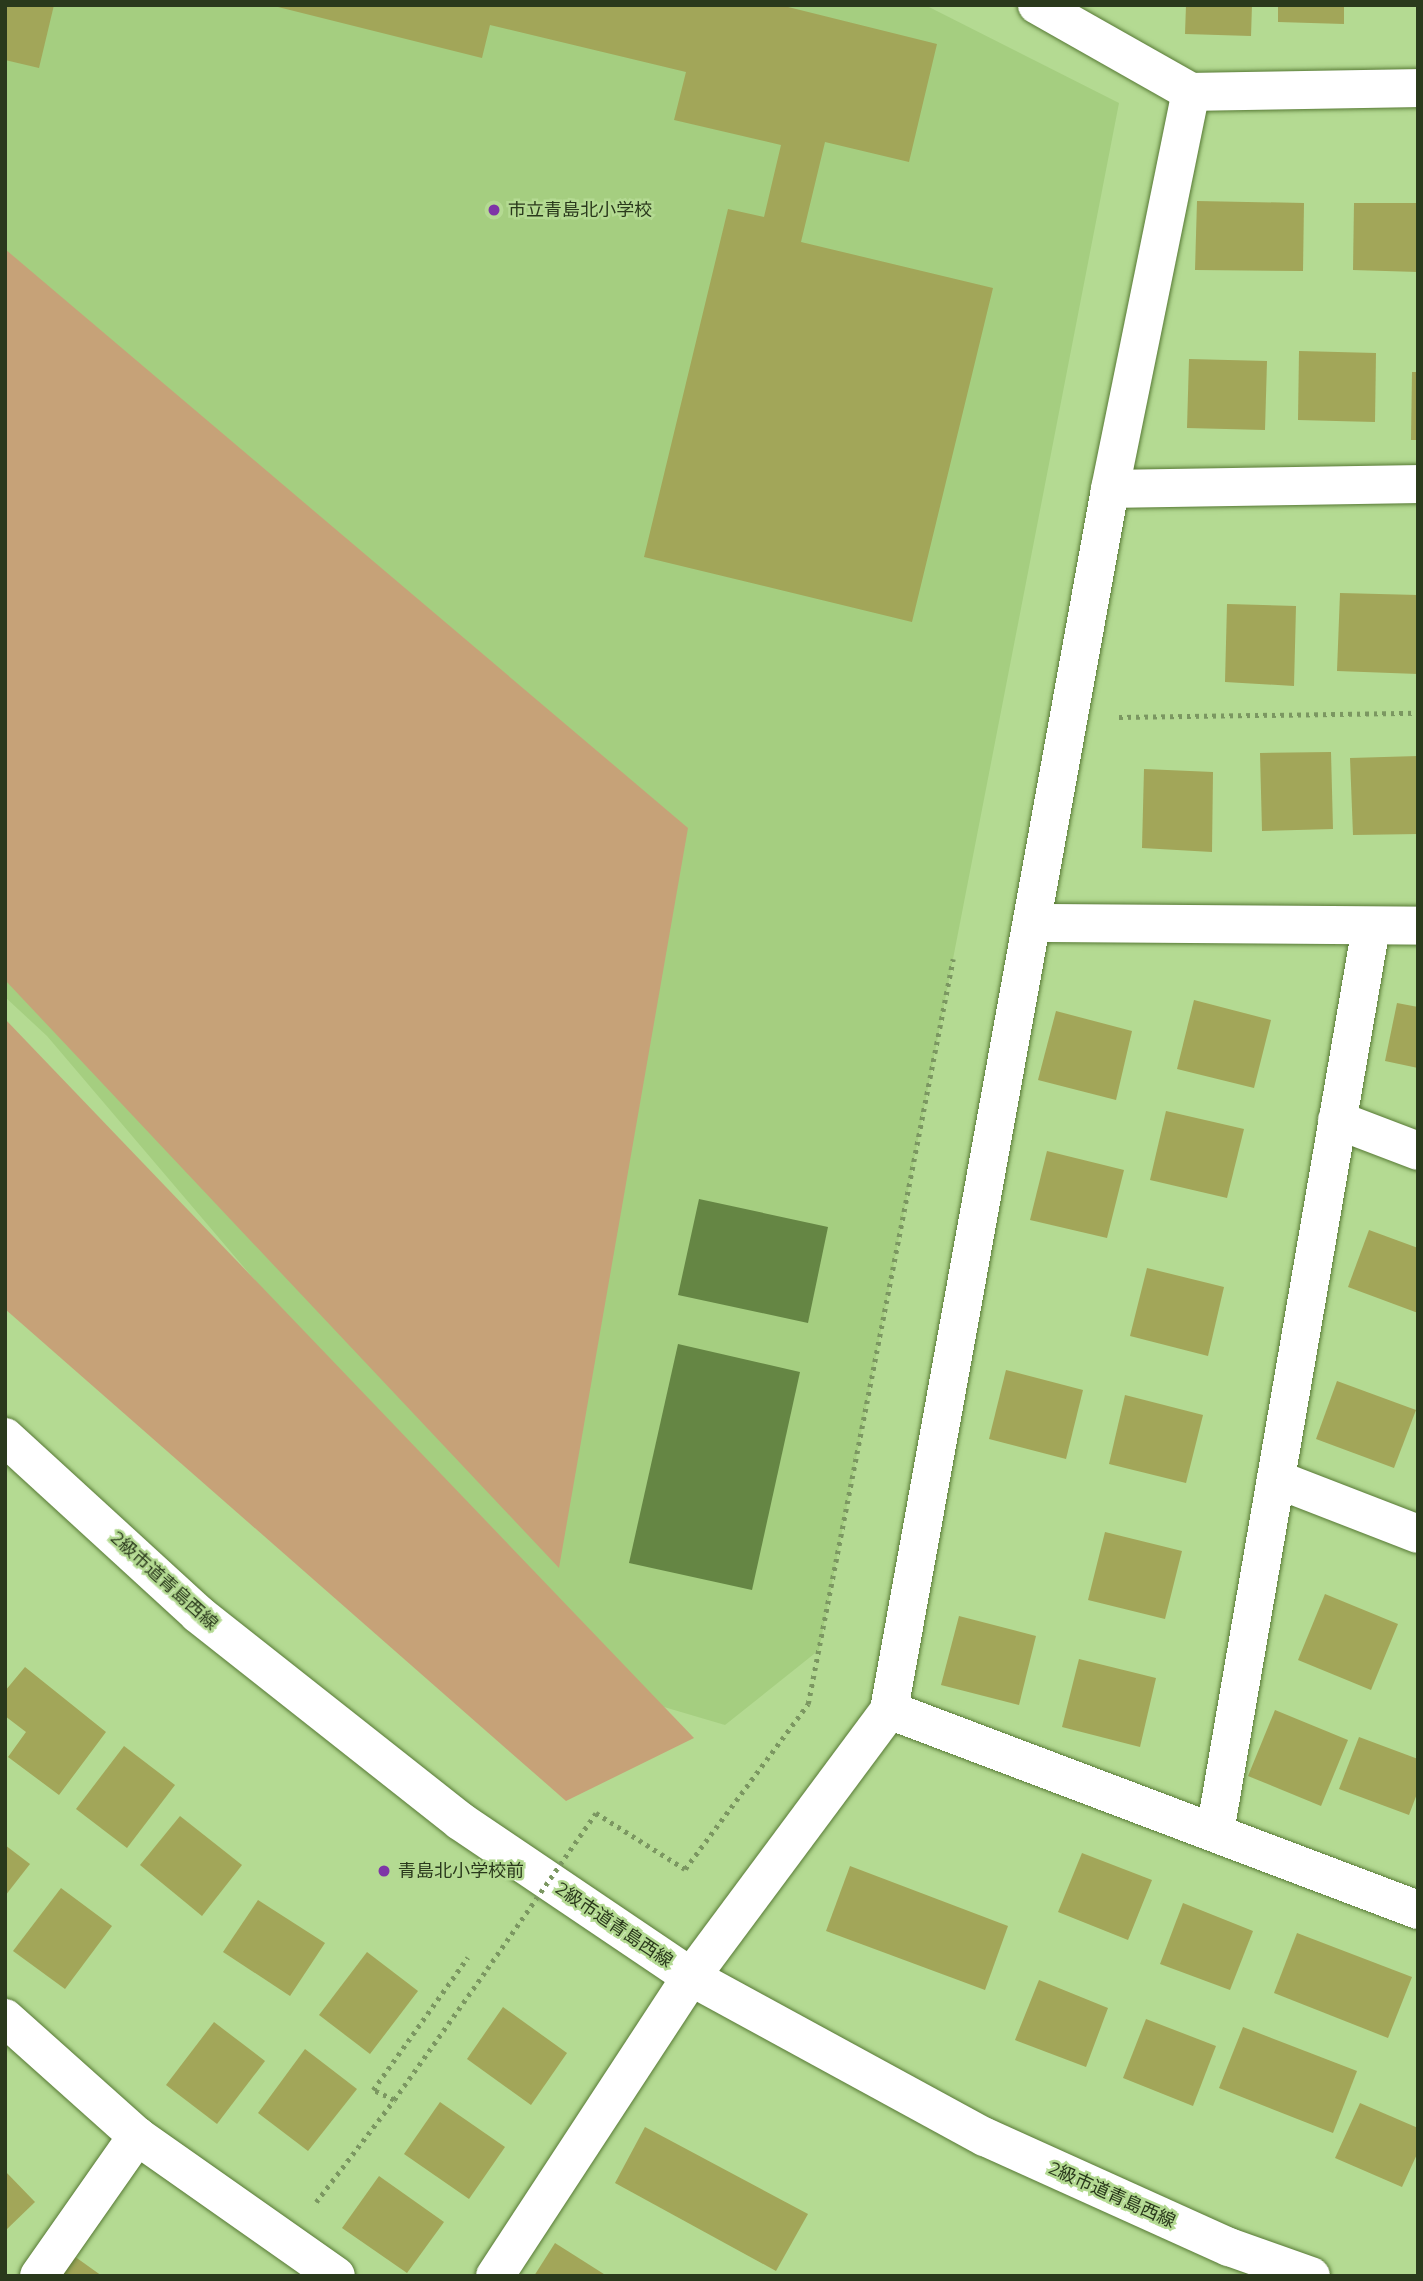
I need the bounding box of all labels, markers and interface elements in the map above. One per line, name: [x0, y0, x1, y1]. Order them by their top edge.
place label: 市立青島北小学校: [508, 199, 652, 221]
marker: 市立青島北小学校: [486, 202, 502, 218]
street label: 2級市道青島西線: [106, 1527, 222, 1635]
place label: 青島北小学校前: [398, 1860, 524, 1882]
marker: 青島北小学校前: [376, 1863, 392, 1879]
street label: 2級市道青島西線: [551, 1878, 677, 1972]
street label: 2級市道青島西線: [1045, 2157, 1179, 2233]

